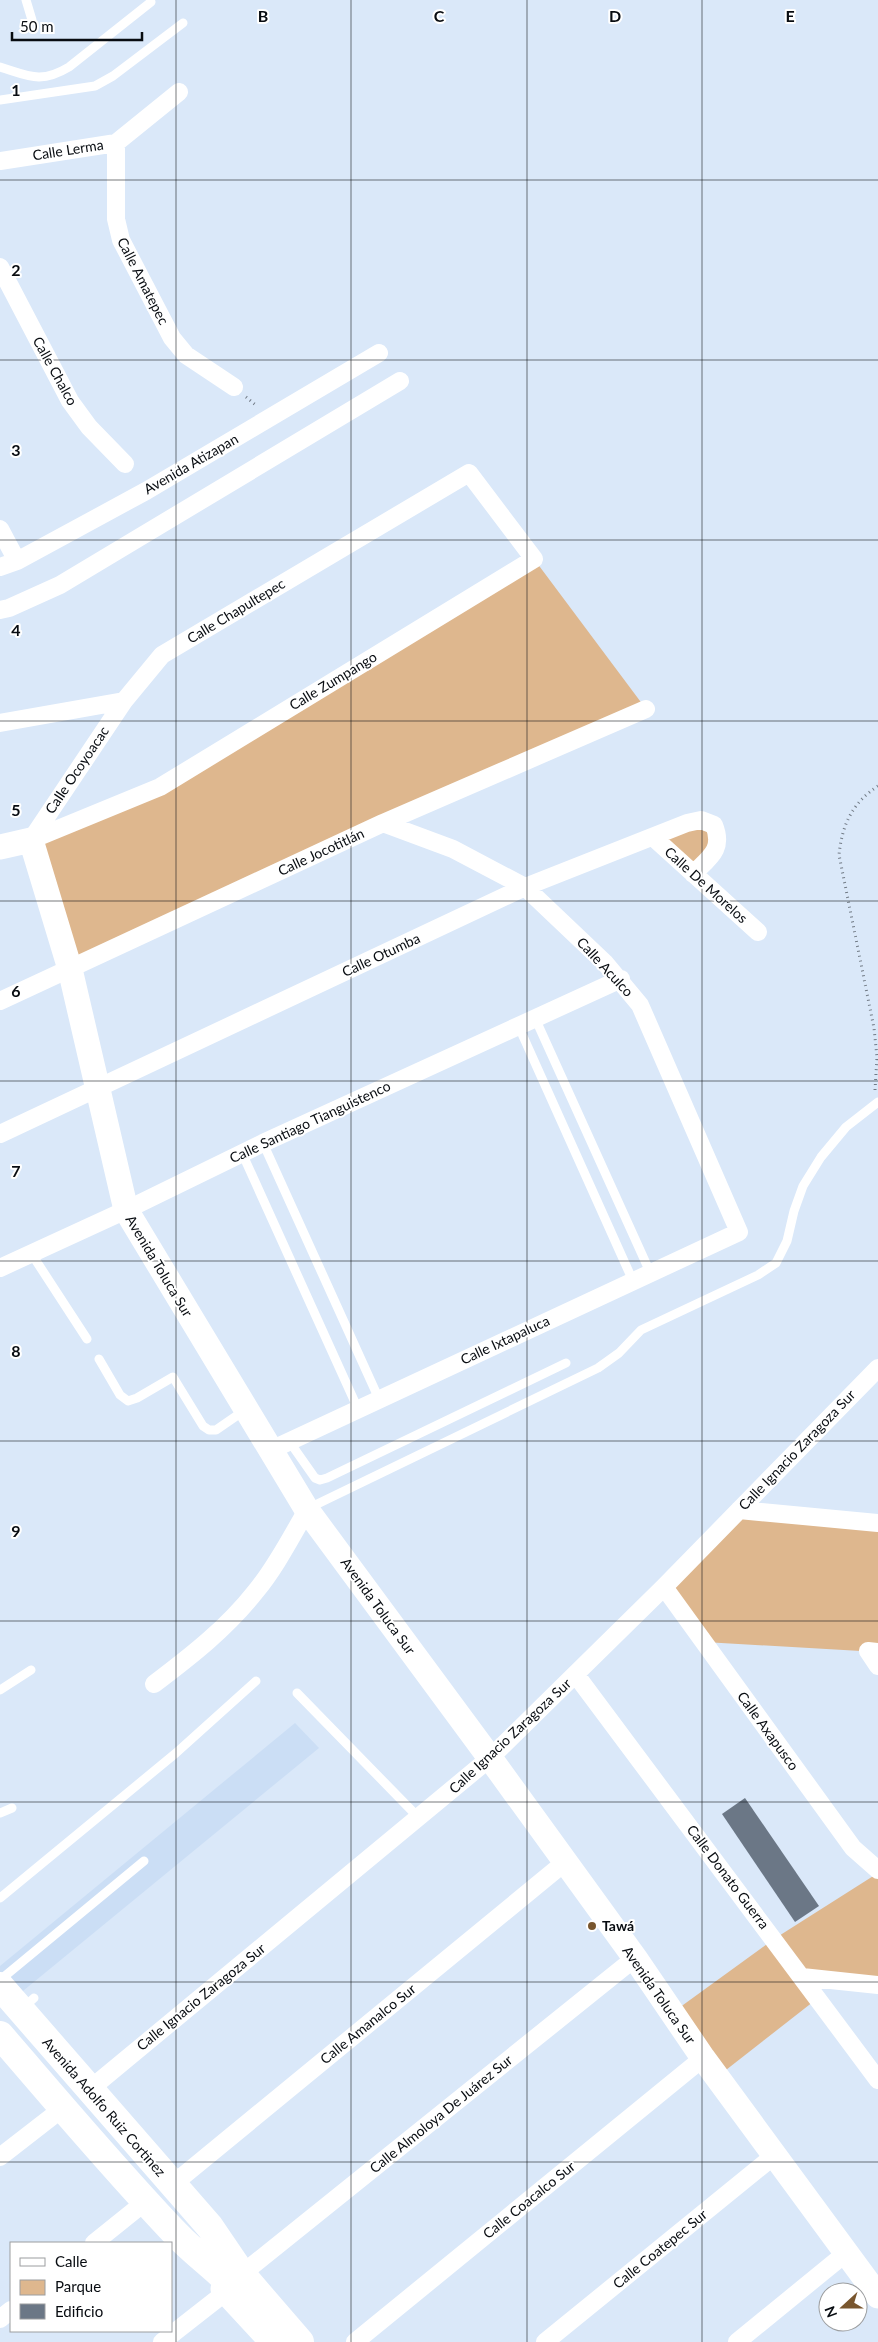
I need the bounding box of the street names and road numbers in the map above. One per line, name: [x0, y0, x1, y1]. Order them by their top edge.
street label: Calle Lerma: [31, 136, 105, 163]
street label: Calle Amatepec: [114, 234, 173, 327]
street label: Calle Chalco: [30, 333, 81, 408]
street label: Avenida Atizapan: [141, 430, 241, 497]
street label: Calle Chapultepec: [184, 574, 288, 647]
street label: Calle Zumpango: [286, 648, 380, 713]
street label: Calle Ocoyoacac: [41, 723, 112, 817]
street label: Calle Jocotitlán: [275, 824, 367, 879]
street label: Calle De Morelos: [661, 843, 751, 926]
street label: Calle Otumba: [339, 929, 423, 980]
street label: Calle Aculco: [574, 933, 637, 1000]
street label: Calle Santiago Tianguistenco: [227, 1077, 393, 1166]
street label: Avenida Toluca Sur: [122, 1212, 197, 1320]
street label: Calle Ixtapaluca: [458, 1311, 552, 1368]
street label: Calle Ignacio Zaragoza Sur: [735, 1386, 859, 1513]
street label: Avenida Toluca Sur: [338, 1554, 419, 1657]
street label: Calle Ignacio Zaragoza Sur: [445, 1675, 574, 1797]
street label: Calle Axapusco: [734, 1688, 803, 1773]
street label: Calle Donato Guerra: [684, 1821, 773, 1932]
street label: Calle Ignacio Zaragoza Sur: [133, 1939, 268, 2054]
street label: Avenida Toluca Sur: [619, 1942, 700, 2047]
street label: Calle Amanalco Sur: [317, 1980, 419, 2067]
street label: Avenida Adolfo Ruiz Cortinez: [39, 2034, 170, 2180]
street label: Calle Almoloya De Juárez Sur: [366, 2051, 515, 2176]
street label: Calle Coacalco Sur: [479, 2157, 578, 2242]
street label: Calle Coatepec Sur: [609, 2205, 710, 2292]

